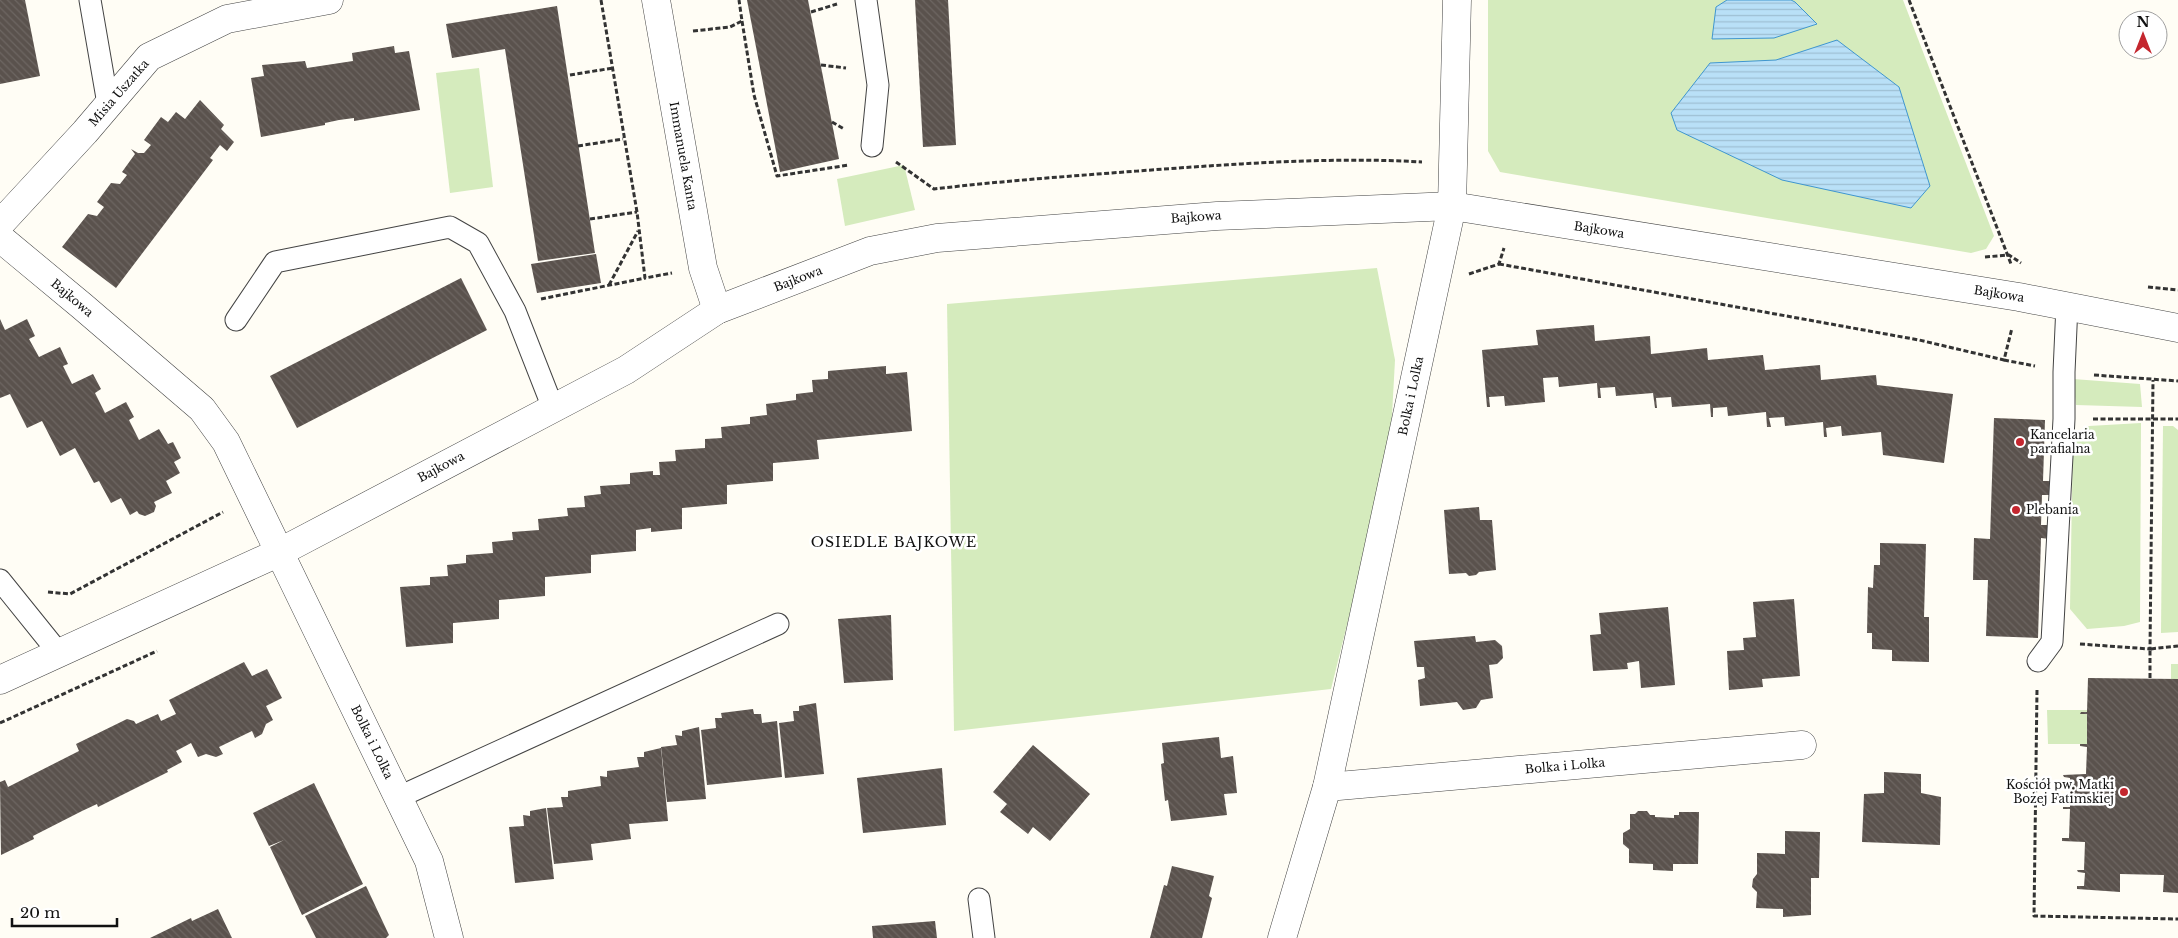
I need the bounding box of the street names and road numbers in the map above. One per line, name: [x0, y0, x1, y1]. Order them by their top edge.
street label: Misia Uszatka: [85, 56, 152, 129]
street label: Immanuela Kanta: [667, 101, 700, 212]
street label: Bajkowa: [1170, 207, 1222, 226]
street label: Bajkowa: [1573, 218, 1626, 241]
street label: Bajkowa: [771, 262, 825, 295]
street label: Bajkowa: [48, 276, 97, 320]
street label: Bajkowa: [1973, 282, 2026, 305]
street label: Bolka i Lolka: [1395, 355, 1426, 437]
street label: Bajkowa: [415, 448, 467, 485]
street label: Bolka i Lolka: [348, 702, 397, 781]
street label: Bolka i Lolka: [1524, 754, 1606, 776]

